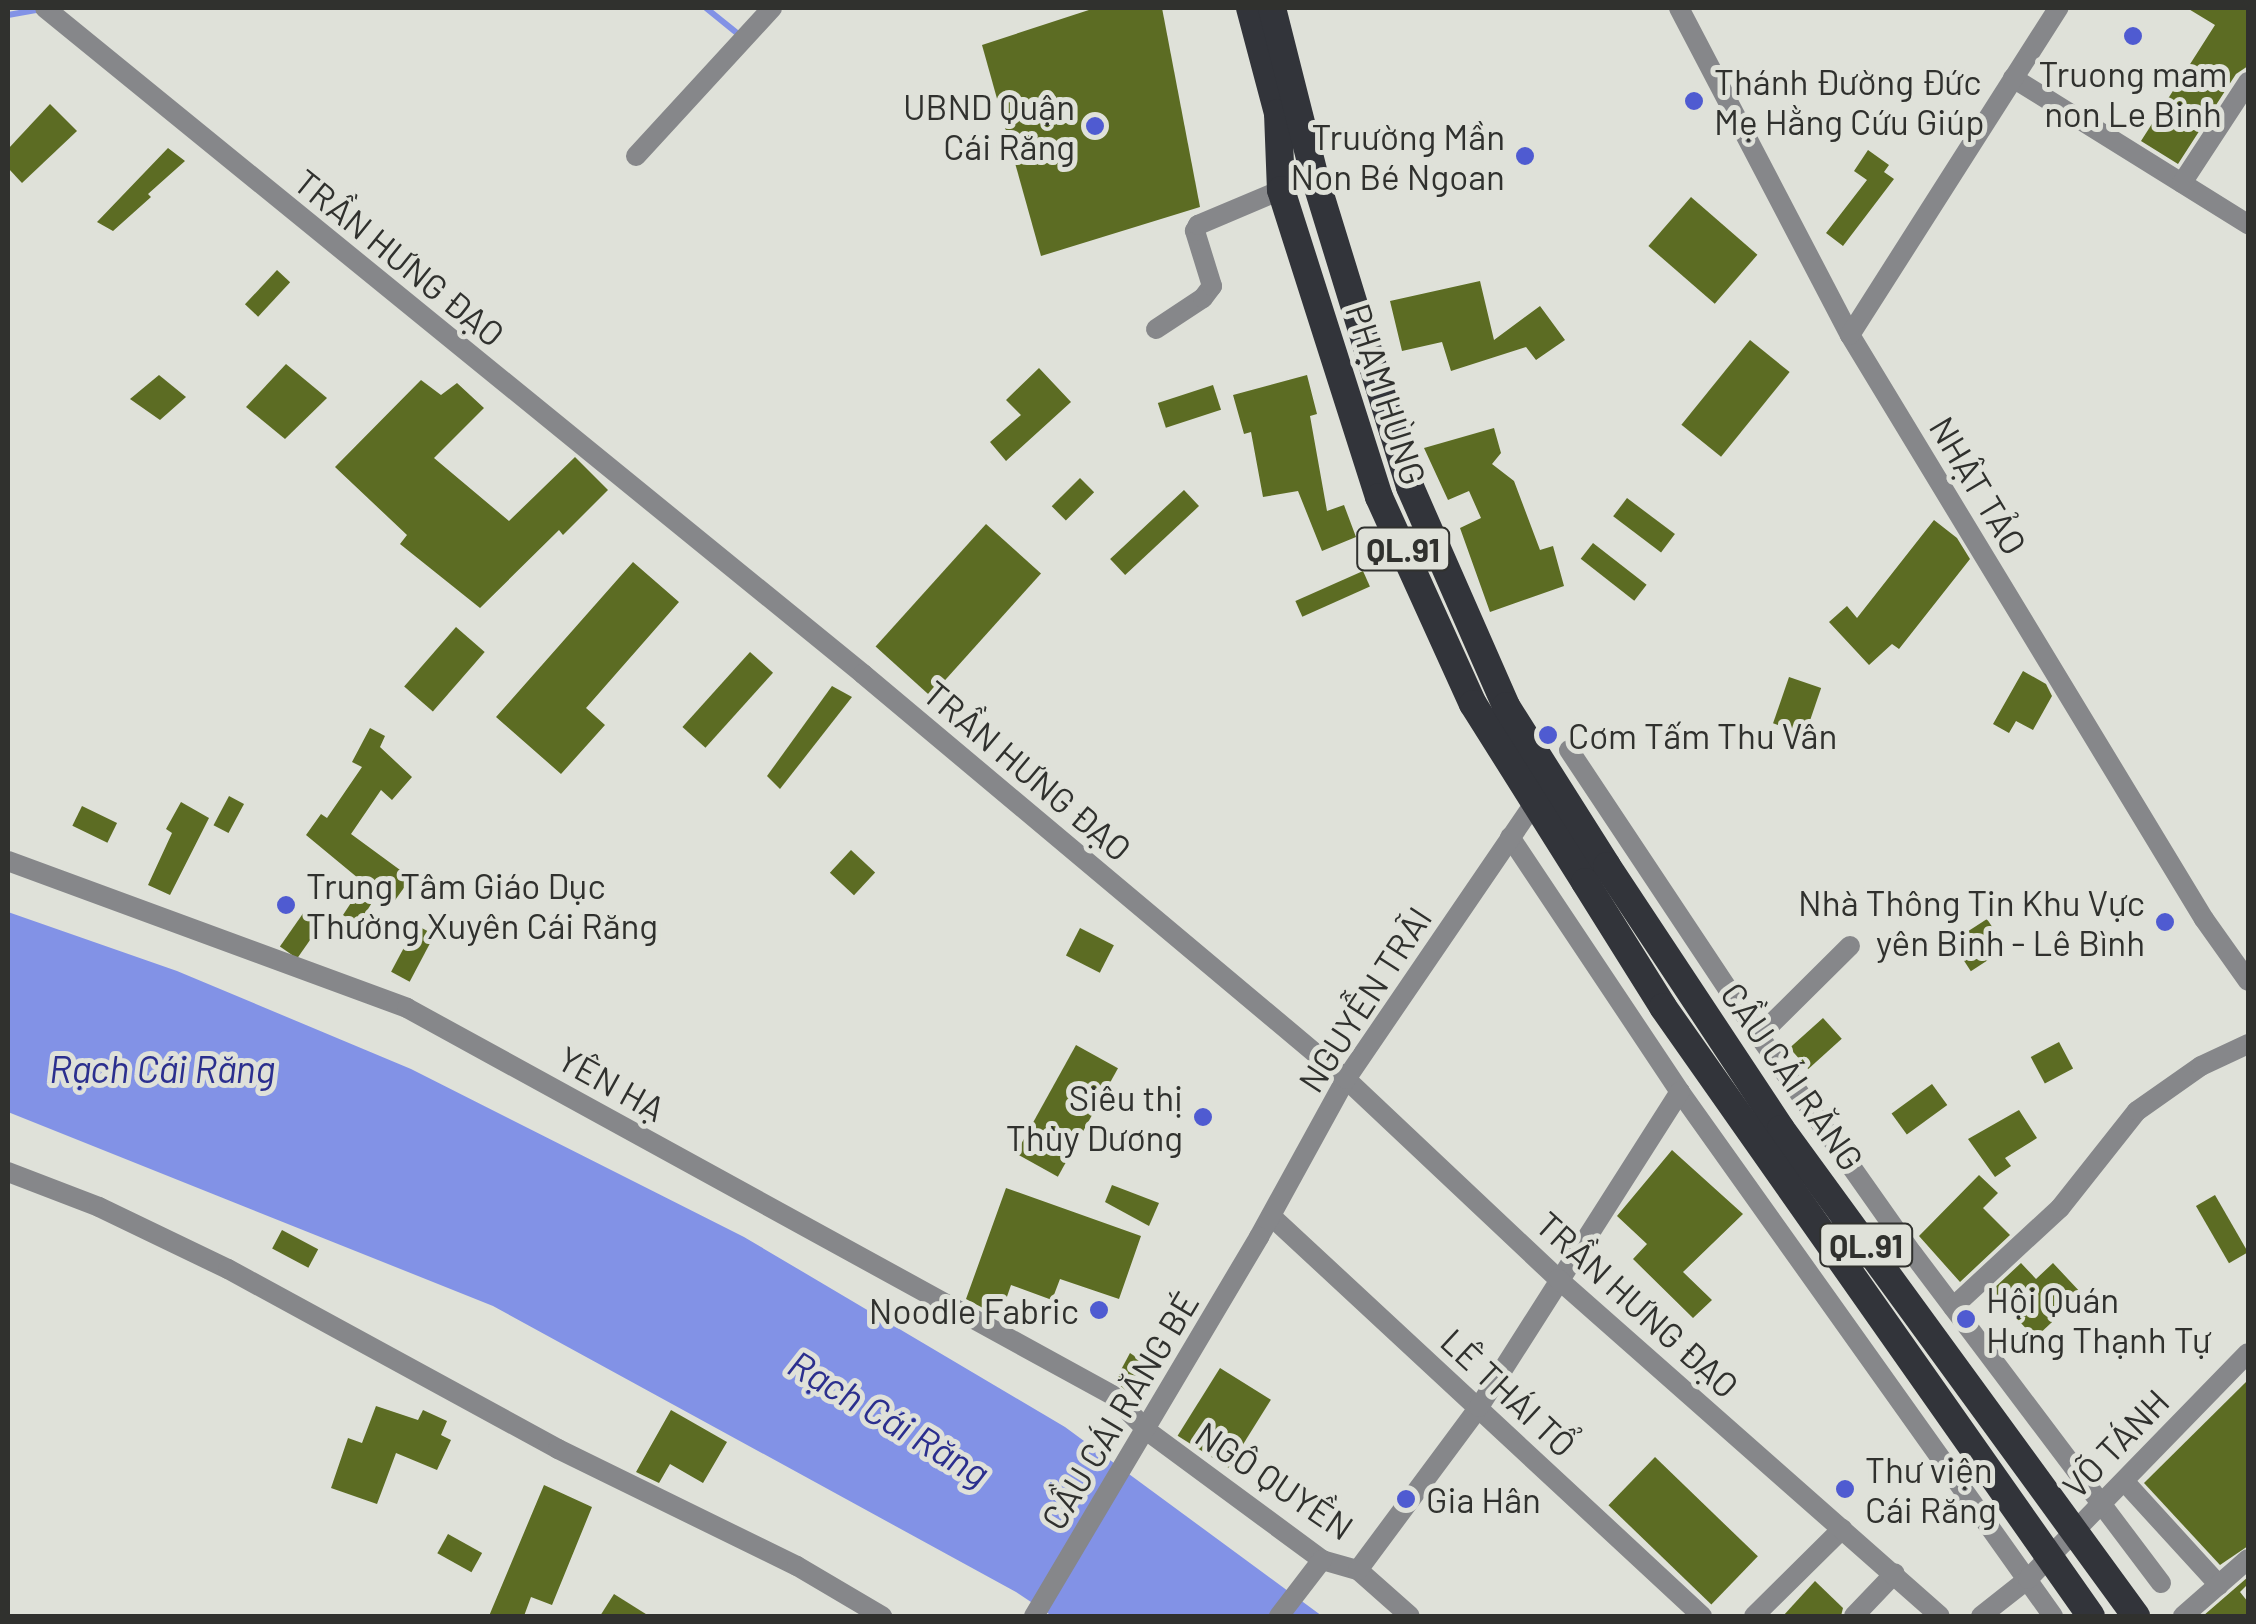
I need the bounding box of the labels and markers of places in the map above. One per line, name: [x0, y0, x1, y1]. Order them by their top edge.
marker: Truong mam non Le Binh: [2122, 25, 2144, 47]
place label: Truong mam non Le Binh: [2039, 52, 2227, 134]
place label: Thánh Đường Đức Mẹ Hằng Cứu Giúp: [1714, 60, 1984, 142]
place label: UBND Quận Cái Răng: [903, 85, 1075, 167]
marker: Thánh Đường Đức Mẹ Hằng Cứu Giúp: [1683, 90, 1705, 112]
marker: UBND Quận Cái Răng: [1084, 115, 1106, 137]
place label: Truường Mần Non Bé Ngoan: [1291, 115, 1505, 197]
marker: Truường Mần Non Bé Ngoan: [1514, 145, 1536, 167]
place label: Cơm Tấm Thu Vân: [1568, 714, 1837, 756]
marker: Cơm Tấm Thu Vân: [1537, 724, 1559, 746]
place label: Trung Tâm Giáo Dục Thường Xuyên Cái Răng: [306, 864, 658, 946]
place label: Nhà Thông Tin Khu Vực yên Binh - Lê Bình: [1798, 881, 2145, 963]
marker: Trung Tâm Giáo Dục Thường Xuyên Cái Răng: [275, 894, 297, 916]
marker: Nhà Thông Tin Khu Vực yên Binh - Lê Bình: [2154, 911, 2176, 933]
place label: Siêu thị Thùy Dương: [1006, 1076, 1183, 1158]
marker: Siêu thị Thùy Dương: [1192, 1106, 1214, 1128]
place label: Hội Quán Hưng Thạnh Tự: [1986, 1278, 2211, 1360]
place label: Noodle Fabric: [869, 1289, 1079, 1331]
marker: Noodle Fabric: [1088, 1299, 1110, 1321]
marker: Hội Quán Hưng Thạnh Tự: [1955, 1308, 1977, 1330]
place label: Thư viện Cái Răng: [1865, 1448, 1997, 1530]
place label: Gia Hân: [1426, 1478, 1541, 1520]
marker: Thư viện Cái Răng: [1834, 1478, 1856, 1500]
marker: Gia Hân: [1395, 1488, 1417, 1510]

